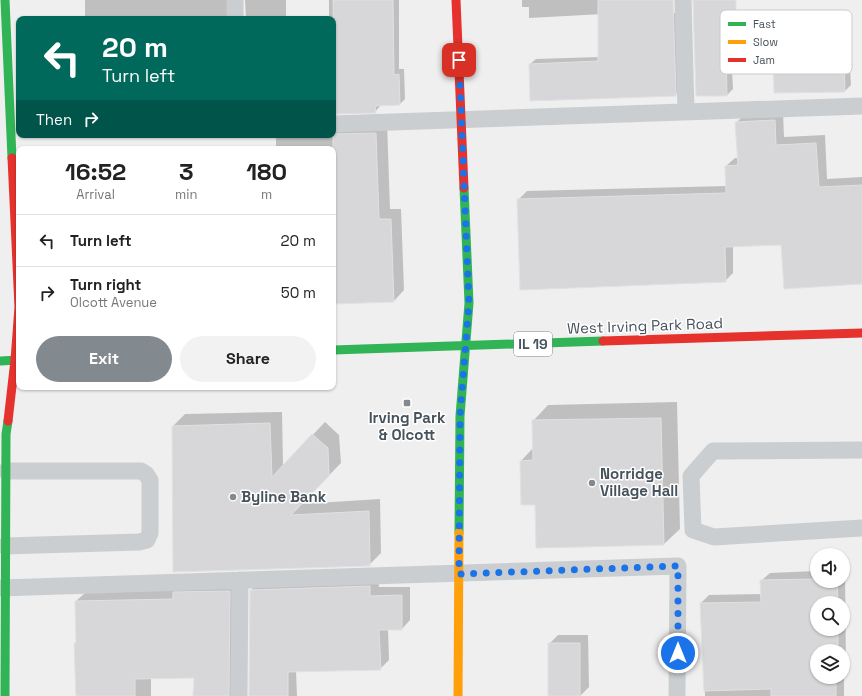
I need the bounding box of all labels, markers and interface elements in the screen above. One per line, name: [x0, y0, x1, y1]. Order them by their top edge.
legend: [720, 10, 852, 74]
text: Fast: [753, 17, 776, 31]
text: 20 m: [102, 29, 168, 65]
icon: left: [36, 32, 88, 84]
text: Slow: [753, 35, 778, 49]
pin: [442, 43, 476, 77]
icon: arrive: [448, 49, 470, 71]
text: Jam: [753, 53, 775, 67]
text: Turn left: [102, 64, 175, 87]
icon: right: [80, 108, 102, 130]
text: Then: [36, 110, 72, 129]
text: 16:52: [65, 156, 126, 187]
text: 3: [179, 156, 194, 187]
text: 180: [246, 156, 287, 187]
text: Arrival: [76, 186, 115, 203]
text: min: [175, 186, 197, 203]
text: m: [261, 186, 272, 203]
icon: left: [36, 230, 58, 252]
text: Turn left: [70, 231, 132, 250]
text: 20 m: [281, 231, 316, 250]
text: Turn right: [70, 275, 141, 294]
icon: right: [36, 282, 58, 304]
text: 50 m: [281, 283, 316, 302]
text: Olcott Avenue: [70, 294, 157, 311]
street label: West Irving Park Road: [567, 313, 723, 338]
road number: IL 19: [514, 332, 552, 356]
button: Exit: [36, 336, 172, 382]
button: Share: [180, 336, 316, 382]
marker: Irving Park & Olcott: [402, 398, 412, 408]
place label: Irving Park & Olcott: [369, 408, 446, 444]
place label: Norridge Village Hall: [600, 464, 678, 500]
marker: Norridge Village Hall: [587, 478, 597, 488]
place label: Byline Bank: [241, 487, 327, 506]
marker: Byline Bank: [228, 492, 238, 502]
map controls: [810, 548, 850, 684]
button: sound: [810, 548, 850, 588]
button: search: [810, 596, 850, 636]
position arrow: [657, 632, 699, 674]
button: layers: [810, 644, 850, 684]

